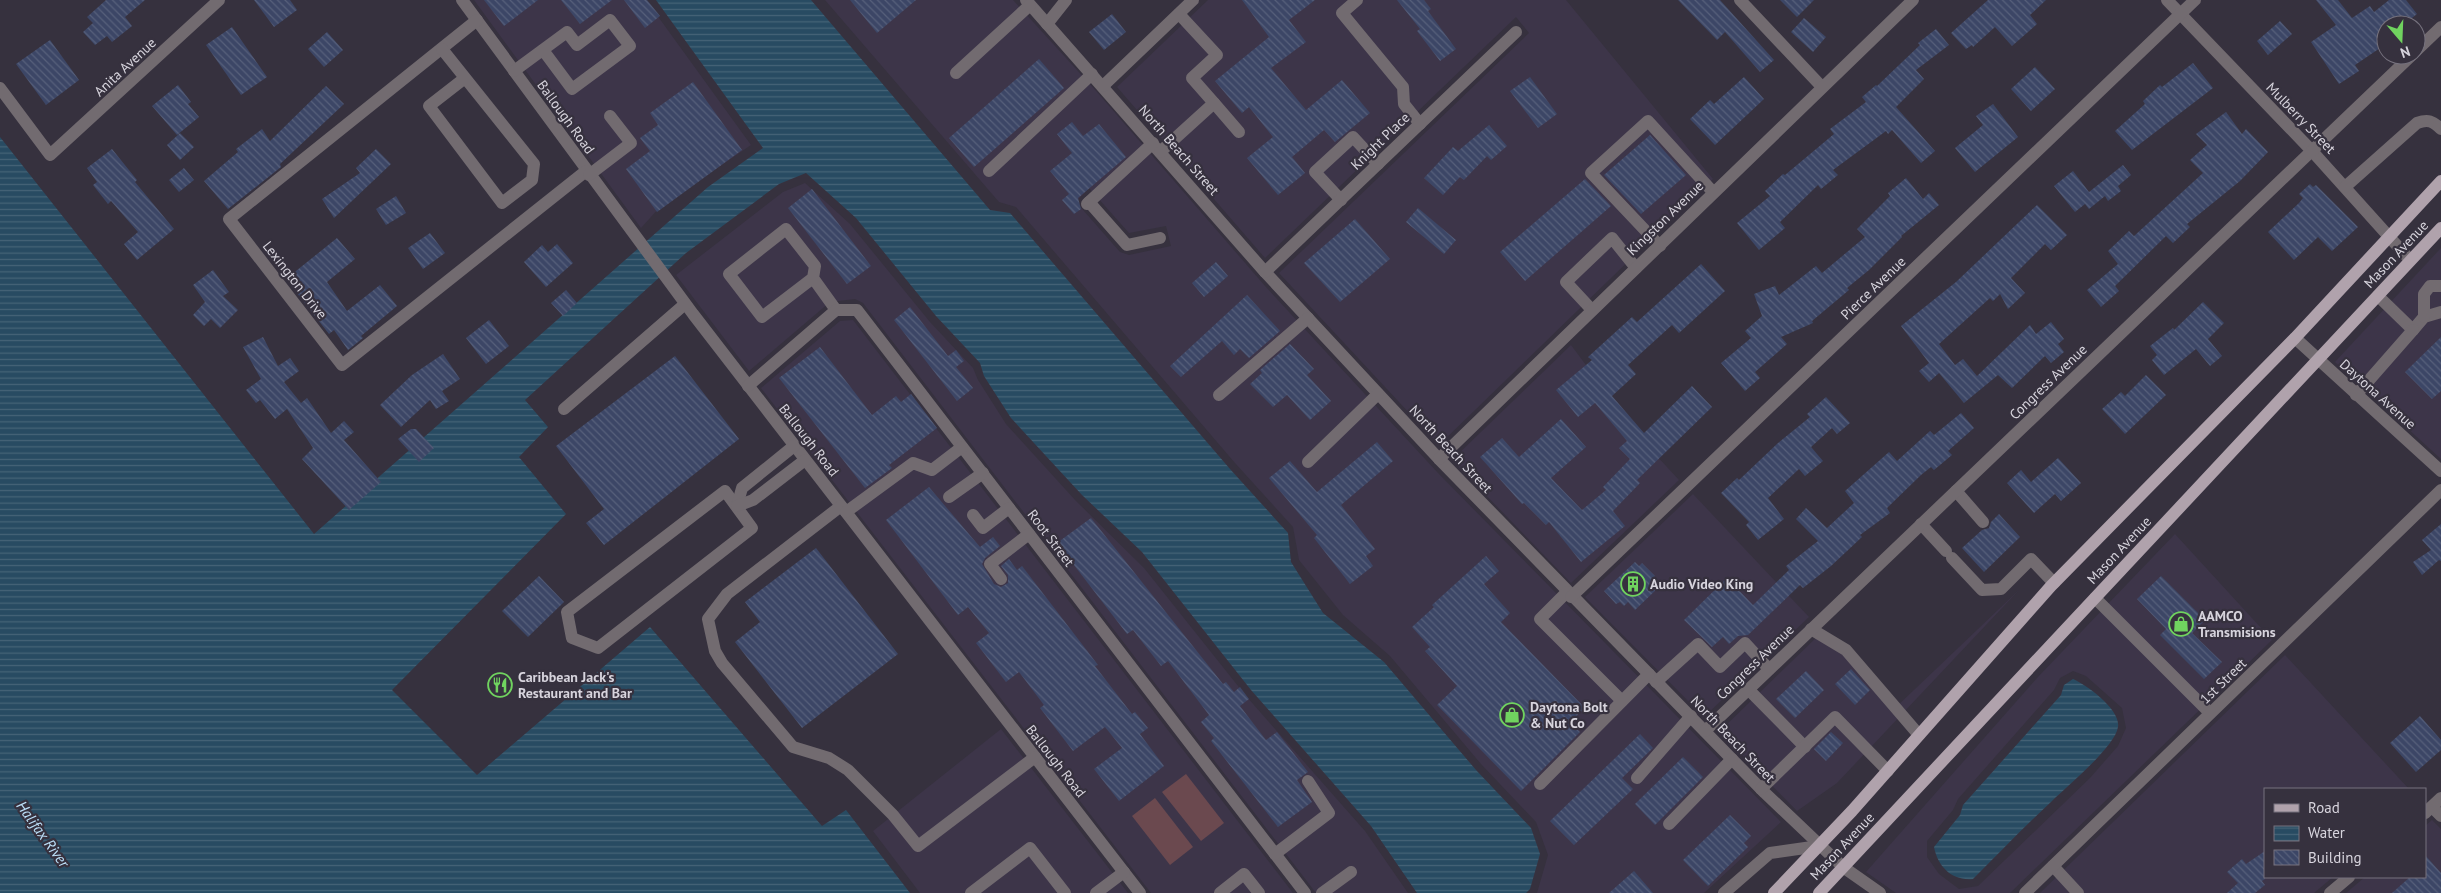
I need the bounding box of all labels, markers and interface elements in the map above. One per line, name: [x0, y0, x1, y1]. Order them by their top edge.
north arrow: [2376, 15, 2426, 65]
street label: Anita Avenue: [90, 34, 160, 100]
text: N: [2398, 42, 2413, 62]
street label: Ballough Road: [533, 77, 599, 157]
street label: Mulberry Street: [2262, 79, 2340, 158]
street label: North Beach Street: [1135, 101, 1223, 199]
street label: Knight Place: [1347, 108, 1413, 174]
street label: Kingston Avenue: [1623, 177, 1707, 259]
street label: Mason Avenue: [2360, 216, 2432, 292]
street label: Lexington Drive: [259, 237, 331, 323]
street label: Pierce Avenue: [1837, 252, 1909, 324]
street label: Congress Avenue: [2005, 340, 2091, 424]
street label: Daytona Avenue: [2336, 355, 2420, 433]
street label: Ballough Road: [775, 400, 843, 480]
street label: North Beach Street: [1406, 401, 1497, 497]
street label: Root Street: [1024, 506, 1078, 570]
street label: Mason Avenue: [2083, 512, 2155, 588]
building icon: Audio Video King: [1620, 571, 1646, 597]
place label: Audio Video King: [1650, 575, 1753, 593]
place label: AAMCO Transmisions: [2198, 607, 2276, 641]
shop icon: AAMCO Transmisions: [2168, 611, 2194, 637]
street label: Congress Avenue: [1712, 620, 1798, 704]
street label: 1st Street: [2196, 654, 2250, 708]
place label: Caribbean Jack's Restaurant and Bar: [518, 668, 632, 702]
restaurant icon: Caribbean Jack's Restaurant and Bar: [487, 672, 513, 698]
street label: North Beach Street: [1687, 692, 1779, 786]
place label: Daytona Bolt & Nut Co: [1530, 698, 1608, 732]
shop icon: Daytona Bolt & Nut Co: [1499, 702, 1525, 728]
street label: Ballough Road: [1022, 721, 1090, 801]
legend: [2264, 788, 2426, 878]
water label: Halifax River: [12, 797, 74, 872]
text: Road: [2308, 798, 2340, 817]
street label: Mason Avenue: [1806, 808, 1878, 884]
text: Water: [2308, 823, 2345, 842]
text: Building: [2308, 848, 2362, 867]

